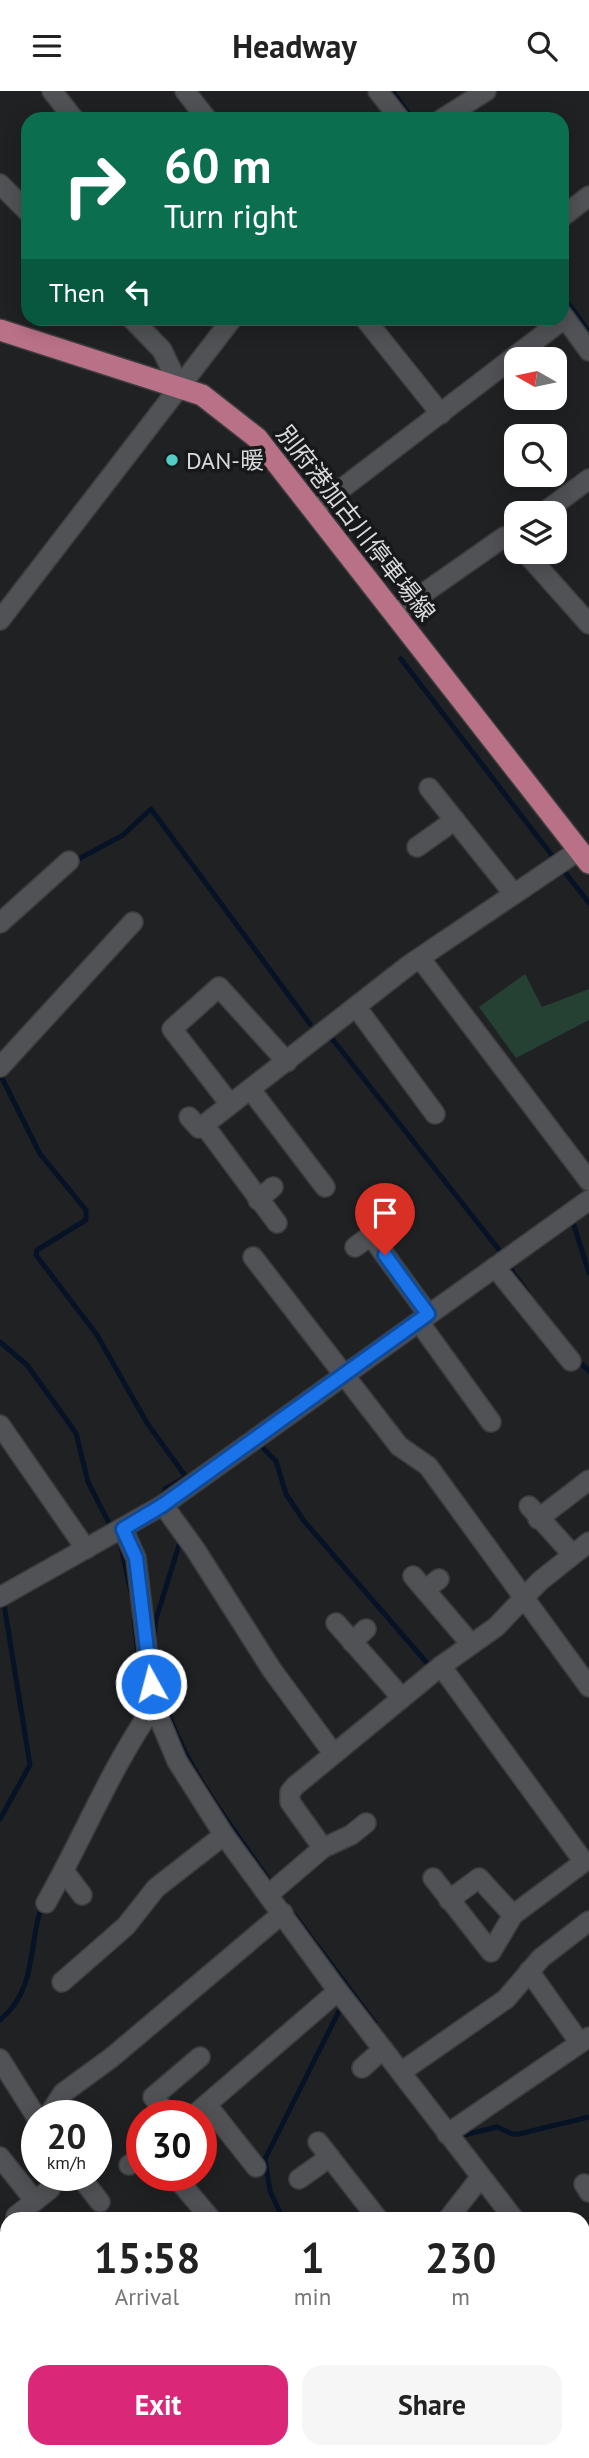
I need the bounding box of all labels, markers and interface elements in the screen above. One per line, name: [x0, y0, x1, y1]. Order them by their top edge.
text: Headway: [232, 25, 357, 67]
icon: menu: [28, 27, 66, 65]
icon: search: [523, 27, 561, 65]
text: 60 m: [164, 133, 271, 197]
icon: right: [49, 140, 140, 231]
text: Turn right: [164, 195, 298, 237]
icon: left: [119, 273, 157, 311]
text: Then: [49, 276, 105, 309]
north arrow: [504, 347, 567, 409]
map controls: [504, 347, 567, 564]
street label: 別府港加古川停車場線: [270, 419, 442, 627]
button: search: [504, 424, 567, 487]
place label: DAN-暖: [186, 445, 264, 476]
marker: DAN-暖: [164, 452, 180, 468]
button: layers: [504, 501, 567, 564]
pin: [355, 1183, 415, 1255]
icon: arrive: [366, 1194, 404, 1232]
position arrow: [114, 1647, 188, 1721]
speed limit sign: 30: [126, 2100, 217, 2191]
text: 20: [47, 2113, 86, 2159]
text: km/h: [47, 2151, 86, 2174]
text: 15:58: [94, 2230, 200, 2285]
text: 1: [301, 2230, 324, 2285]
text: 230: [425, 2230, 496, 2285]
text: Arrival: [115, 2282, 179, 2311]
text: min: [294, 2282, 331, 2311]
text: m: [451, 2282, 470, 2311]
button: Exit: [28, 2365, 288, 2445]
button: Share: [302, 2365, 562, 2445]

